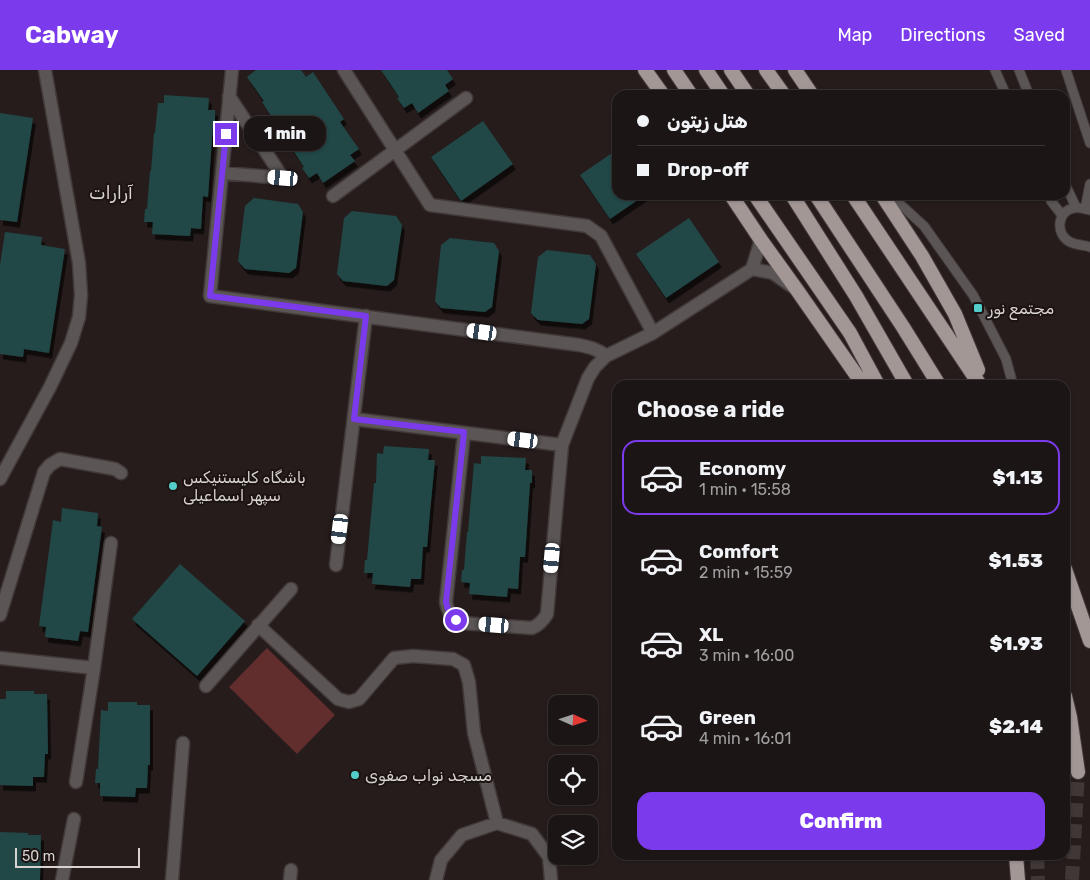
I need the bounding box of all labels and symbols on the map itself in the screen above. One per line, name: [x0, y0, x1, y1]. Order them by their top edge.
callout: 1 min: [244, 116, 326, 152]
route end: [215, 123, 237, 145]
car: [267, 169, 298, 187]
district label: آرارات: [89, 182, 134, 204]
place label: مجتمع نور: [987, 299, 1054, 320]
marker: مجتمع نور: [972, 302, 984, 314]
car: [466, 322, 497, 342]
car: [507, 431, 538, 449]
place label: باشگاه کلیستنیکس سپهر اسماعیلی: [183, 468, 306, 506]
marker: باشگاه کلیستنیکس سپهر اسماعیلی: [167, 480, 179, 492]
car: [330, 513, 349, 545]
car: [543, 542, 560, 574]
route start: [445, 609, 467, 631]
car: [478, 616, 509, 634]
north arrow: [548, 695, 598, 745]
place label: مسجد نواب صفوی: [365, 766, 492, 786]
marker: مسجد نواب صفوی: [349, 769, 361, 781]
scale bar: [15, 845, 140, 868]

